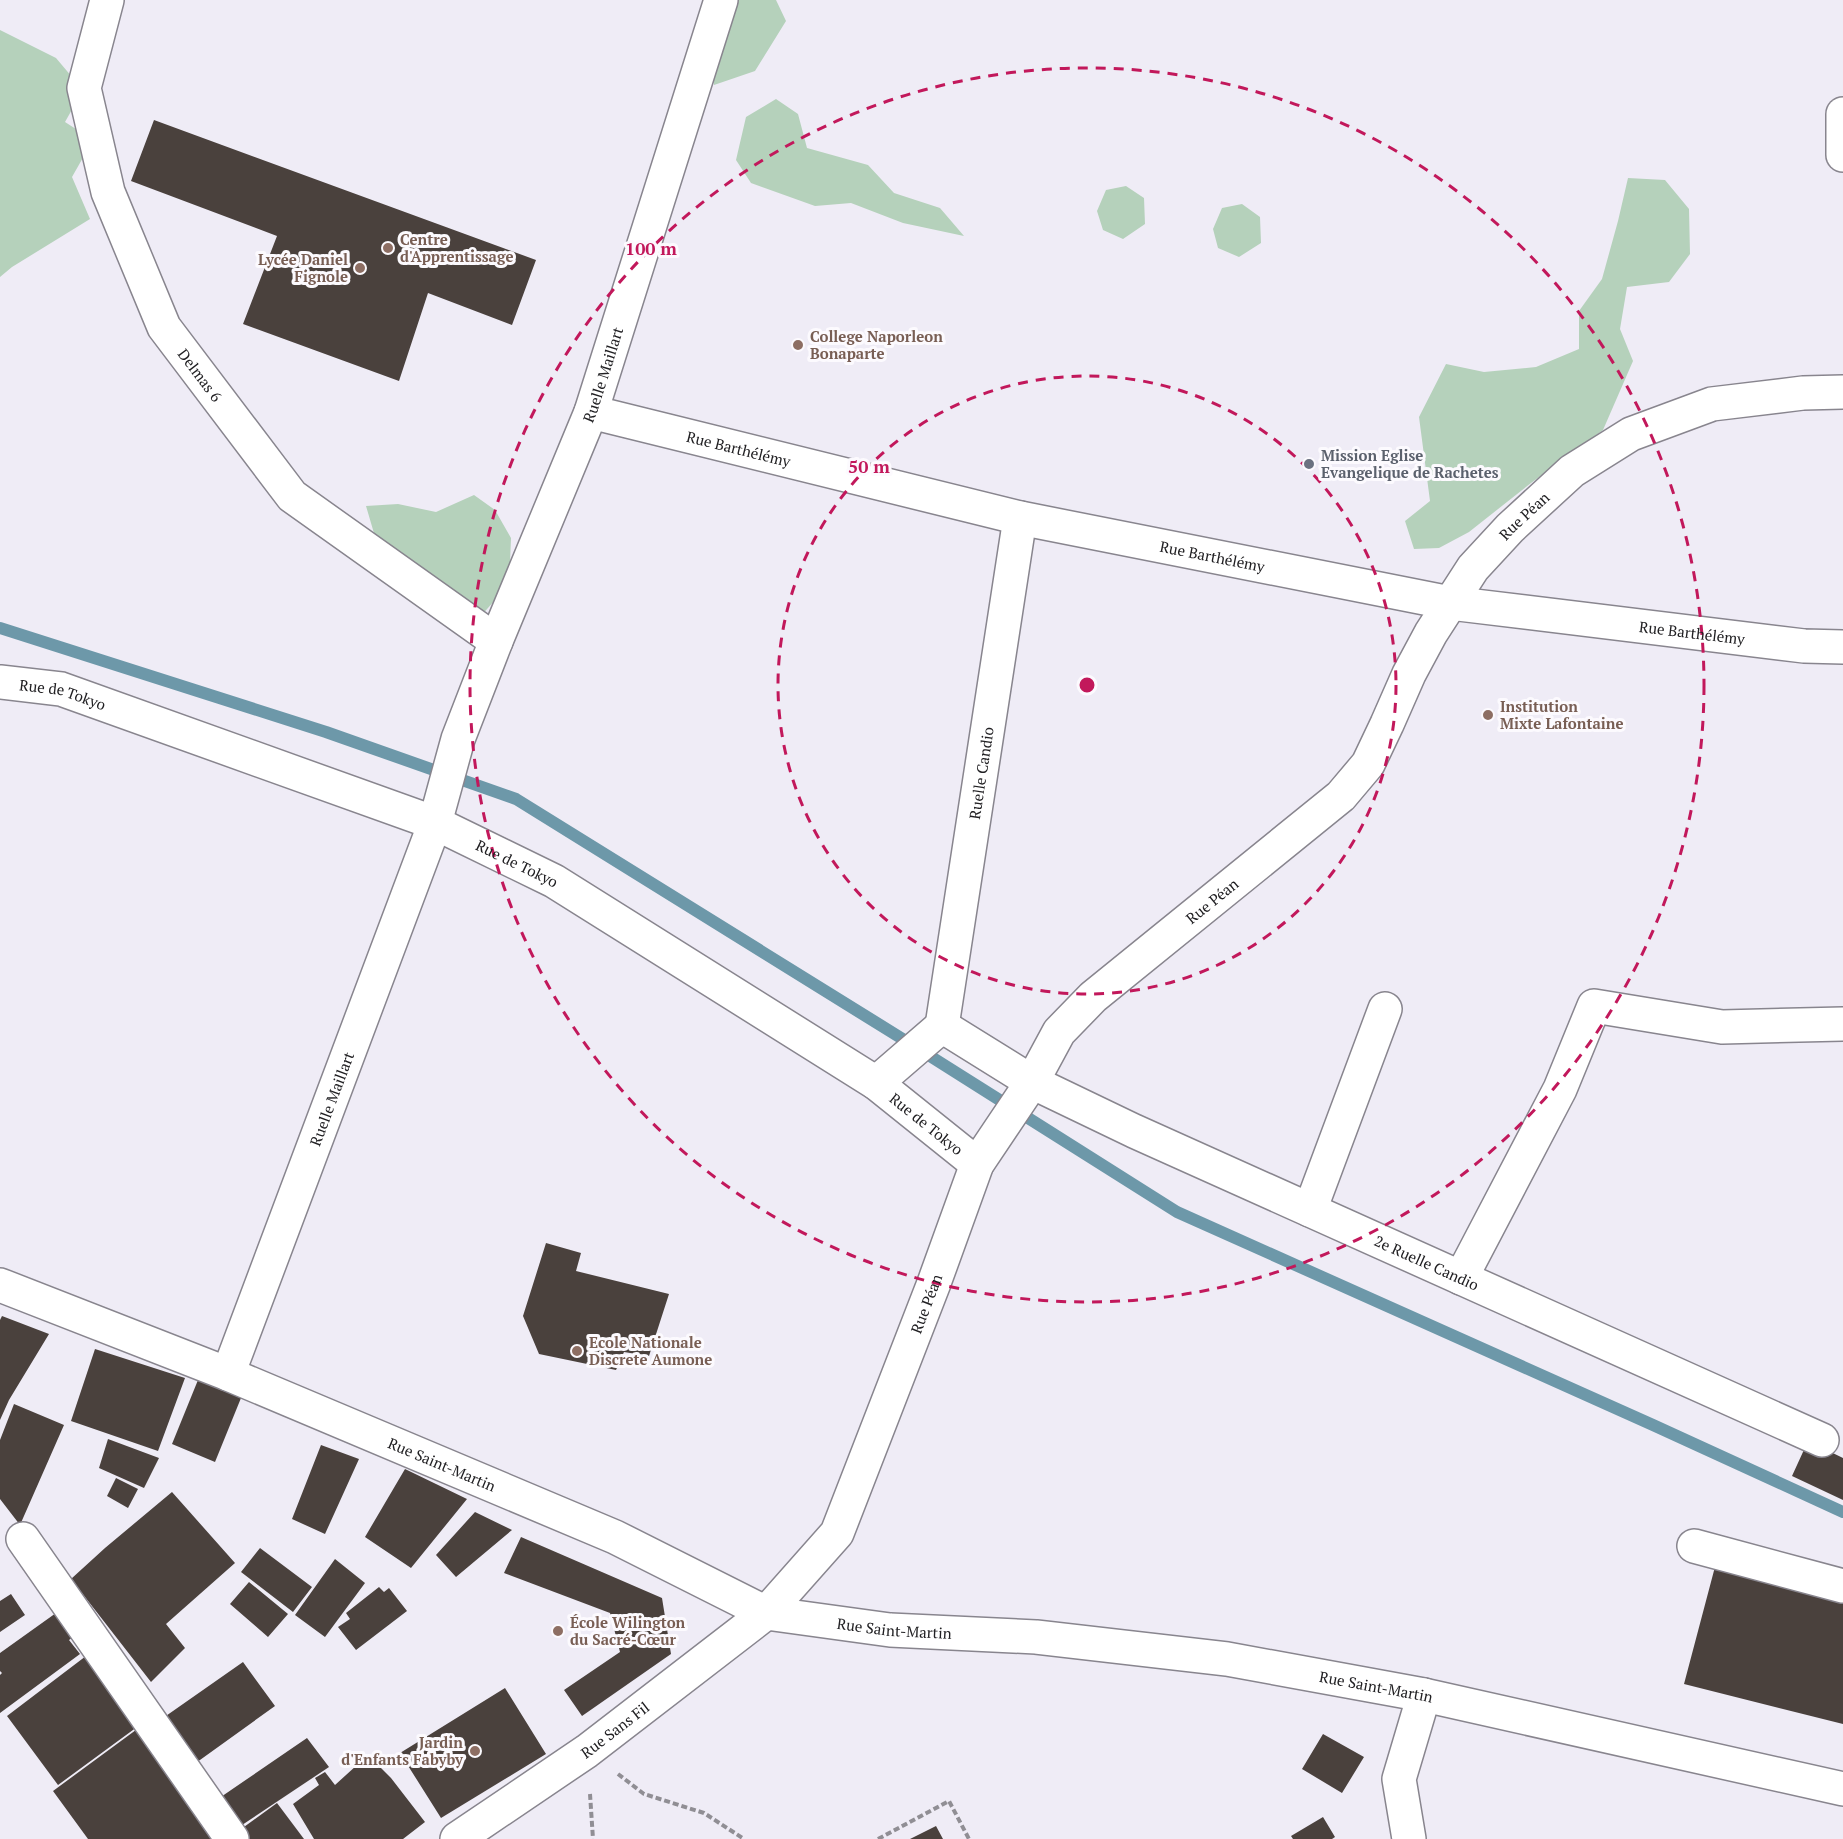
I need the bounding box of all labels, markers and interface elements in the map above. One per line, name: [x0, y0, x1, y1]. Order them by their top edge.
place label: Centre d'Apprentissage: [400, 229, 514, 266]
text: 100 m: [625, 236, 677, 260]
marker: Centre d'Apprentissage: [381, 241, 395, 255]
place label: Lycée Daniel Fignole: [258, 249, 348, 286]
marker: Lycée Daniel Fignole: [353, 261, 367, 275]
street label: Ruelle Maillart: [578, 324, 627, 425]
place label: College Naporleon Bonaparte: [810, 326, 943, 363]
marker: College Naporleon Bonaparte: [791, 338, 805, 352]
street label: Delmas 6: [174, 344, 227, 405]
street label: Rue Barthélémy: [684, 426, 793, 471]
place label: Mission Eglise Evangelique de Rachetes: [1321, 445, 1499, 482]
text: 50 m: [848, 454, 890, 478]
marker: Mission Eglise Evangelique de Rachetes: [1302, 457, 1316, 471]
street label: Rue Péan: [1494, 487, 1553, 544]
street label: Rue Barthélémy: [1158, 536, 1267, 576]
street label: Rue Barthélémy: [1638, 616, 1746, 649]
street label: Rue de Tokyo: [18, 674, 109, 714]
centre of rings: [1077, 675, 1097, 695]
place label: Institution Mixte Lafontaine: [1500, 696, 1623, 733]
marker: Institution Mixte Lafontaine: [1481, 708, 1495, 722]
street label: Ruelle Candio: [964, 725, 998, 821]
street label: Rue de Tokyo: [473, 835, 561, 891]
street label: Rue Péan: [1181, 873, 1242, 928]
street label: Ruelle Maillart: [305, 1049, 358, 1149]
street label: Rue de Tokyo: [886, 1088, 968, 1159]
street label: 2e Ruelle Candio: [1371, 1230, 1482, 1295]
street label: Rue Péan: [905, 1271, 946, 1336]
place label: Ecole Nationale Discrete Aumone: [589, 1332, 712, 1369]
marker: Ecole Nationale Discrete Aumone: [570, 1344, 584, 1358]
street label: Rue Saint-Martin: [385, 1433, 499, 1496]
place label: École Wilington du Sacré-Cœur: [570, 1612, 686, 1649]
street label: Rue Saint-Martin: [836, 1613, 952, 1643]
marker: École Wilington du Sacré-Cœur: [551, 1624, 565, 1638]
street label: Rue Saint-Martin: [1318, 1666, 1435, 1707]
street label: Rue Sans Fil: [577, 1697, 653, 1762]
place label: Jardin d'Enfants Fabyby: [341, 1732, 464, 1769]
marker: Jardin d'Enfants Fabyby: [468, 1744, 482, 1758]

